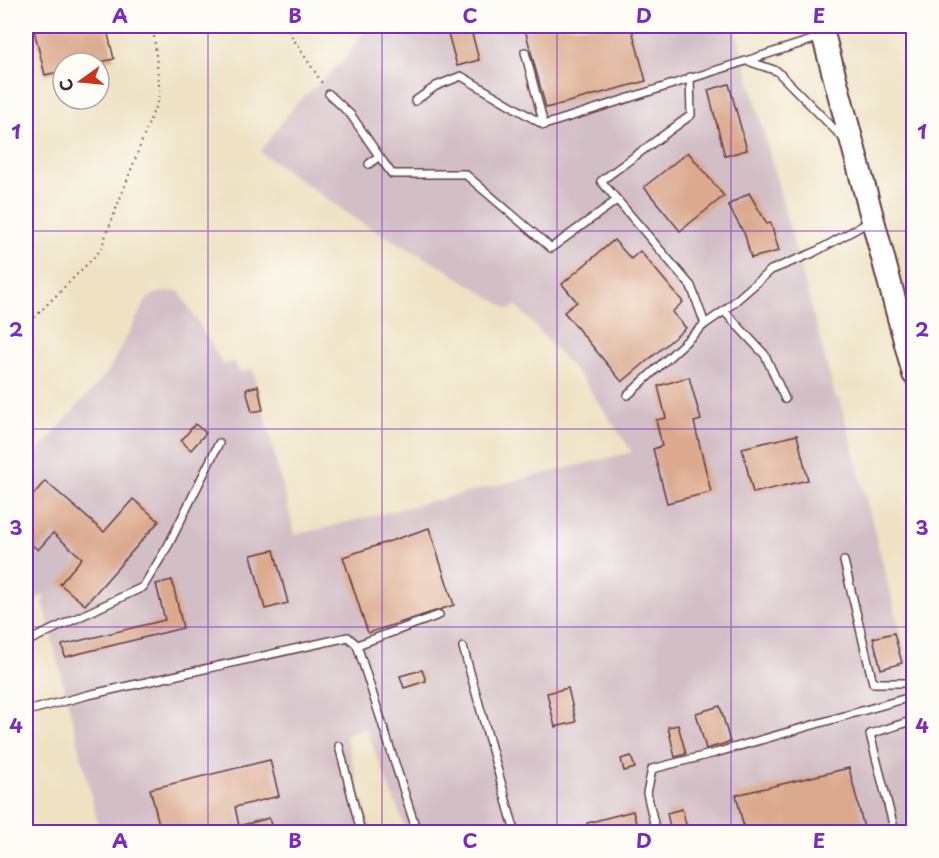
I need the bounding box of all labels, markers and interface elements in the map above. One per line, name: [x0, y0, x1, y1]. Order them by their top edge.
text: A: [112, 0, 128, 30]
text: B: [288, 0, 302, 30]
text: C: [462, 0, 478, 30]
text: D: [636, 0, 652, 30]
text: E: [813, 0, 825, 30]
north arrow: [51, 51, 111, 111]
text: С: [52, 76, 79, 94]
text: 1: [11, 116, 21, 146]
text: 1: [917, 116, 927, 146]
text: 2: [9, 314, 23, 344]
text: 2: [915, 314, 929, 344]
text: 3: [9, 512, 23, 542]
text: 3: [915, 512, 929, 542]
text: 4: [9, 710, 23, 740]
text: 4: [915, 710, 929, 740]
text: A: [112, 825, 128, 855]
text: B: [288, 825, 302, 855]
text: C: [462, 825, 478, 855]
text: D: [636, 825, 652, 855]
text: E: [813, 825, 825, 855]

